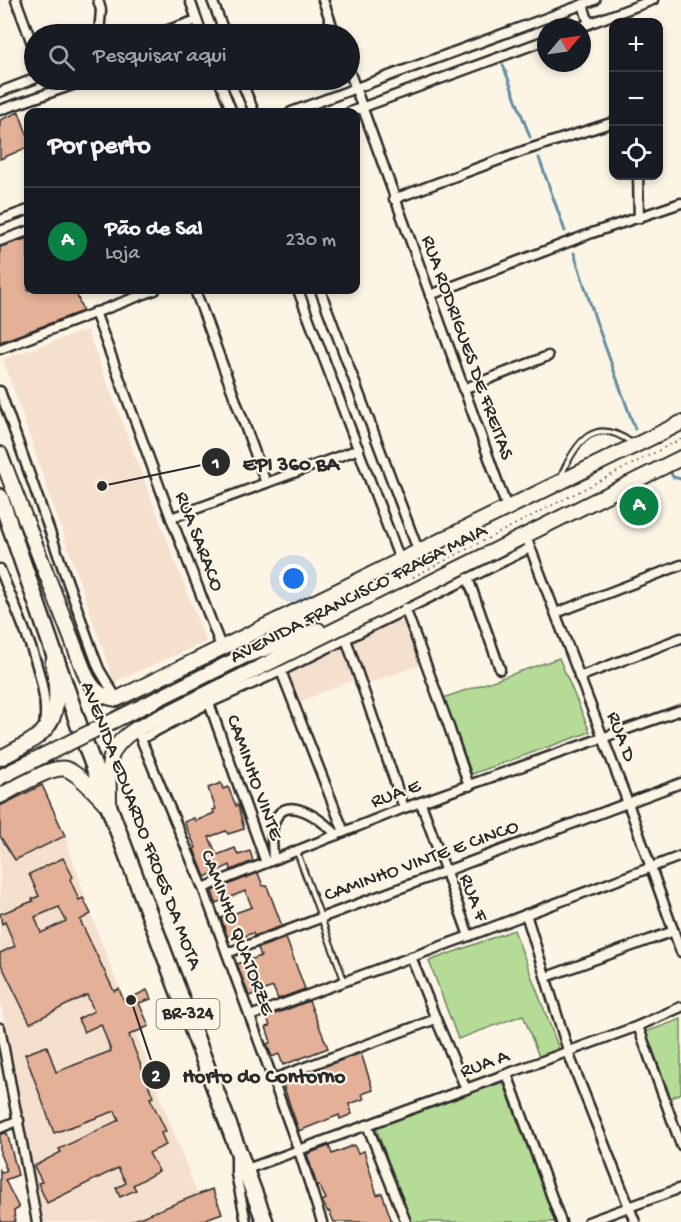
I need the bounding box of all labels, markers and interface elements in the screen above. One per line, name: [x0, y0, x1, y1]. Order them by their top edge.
north arrow: [537, 18, 591, 72]
map controls: [609, 18, 663, 180]
button: +: [609, 18, 663, 72]
search box: [24, 24, 360, 90]
icon: search: [45, 41, 78, 74]
text: Pesquisar aqui: [93, 44, 227, 70]
button: −: [609, 72, 663, 126]
button: locate: [609, 126, 663, 180]
text: Por perto: [48, 132, 151, 163]
text: Pão de Sal: [105, 217, 203, 243]
text: A: [62, 230, 73, 253]
text: 230 m: [286, 230, 336, 253]
street label: RUA RODRIGUES DE FREITAS: [415, 233, 518, 464]
text: Loja: [105, 243, 140, 266]
callout: EPI 360 BA: [201, 443, 351, 482]
text: 1: [211, 454, 220, 475]
text: EPI 360 BA: [243, 454, 341, 479]
pin: A: [620, 484, 658, 528]
street label: RUA SARACO: [168, 489, 228, 595]
street label: AVENIDA FRANCISCO FRAGA MAIA: [227, 520, 492, 670]
your location: [279, 564, 308, 593]
street label: AVENIDA EDUARDO FROES DA MOTA: [74, 679, 206, 974]
street label: RUA D: [600, 709, 640, 766]
street label: CAMINHO VINTE: [220, 712, 287, 845]
street label: RUA E: [368, 775, 425, 815]
street label: CAMINHO VINTE E CINCO: [322, 816, 522, 908]
street label: CAMINHO QUATORZE: [194, 847, 279, 1020]
street label: RUA F: [453, 871, 492, 927]
road number: BR-324: [156, 999, 219, 1029]
street label: RUA A: [457, 1045, 514, 1084]
callout: Horto do Contorno: [141, 1055, 357, 1094]
text: Horto do Contorno: [183, 1066, 346, 1091]
text: 2: [152, 1067, 161, 1088]

